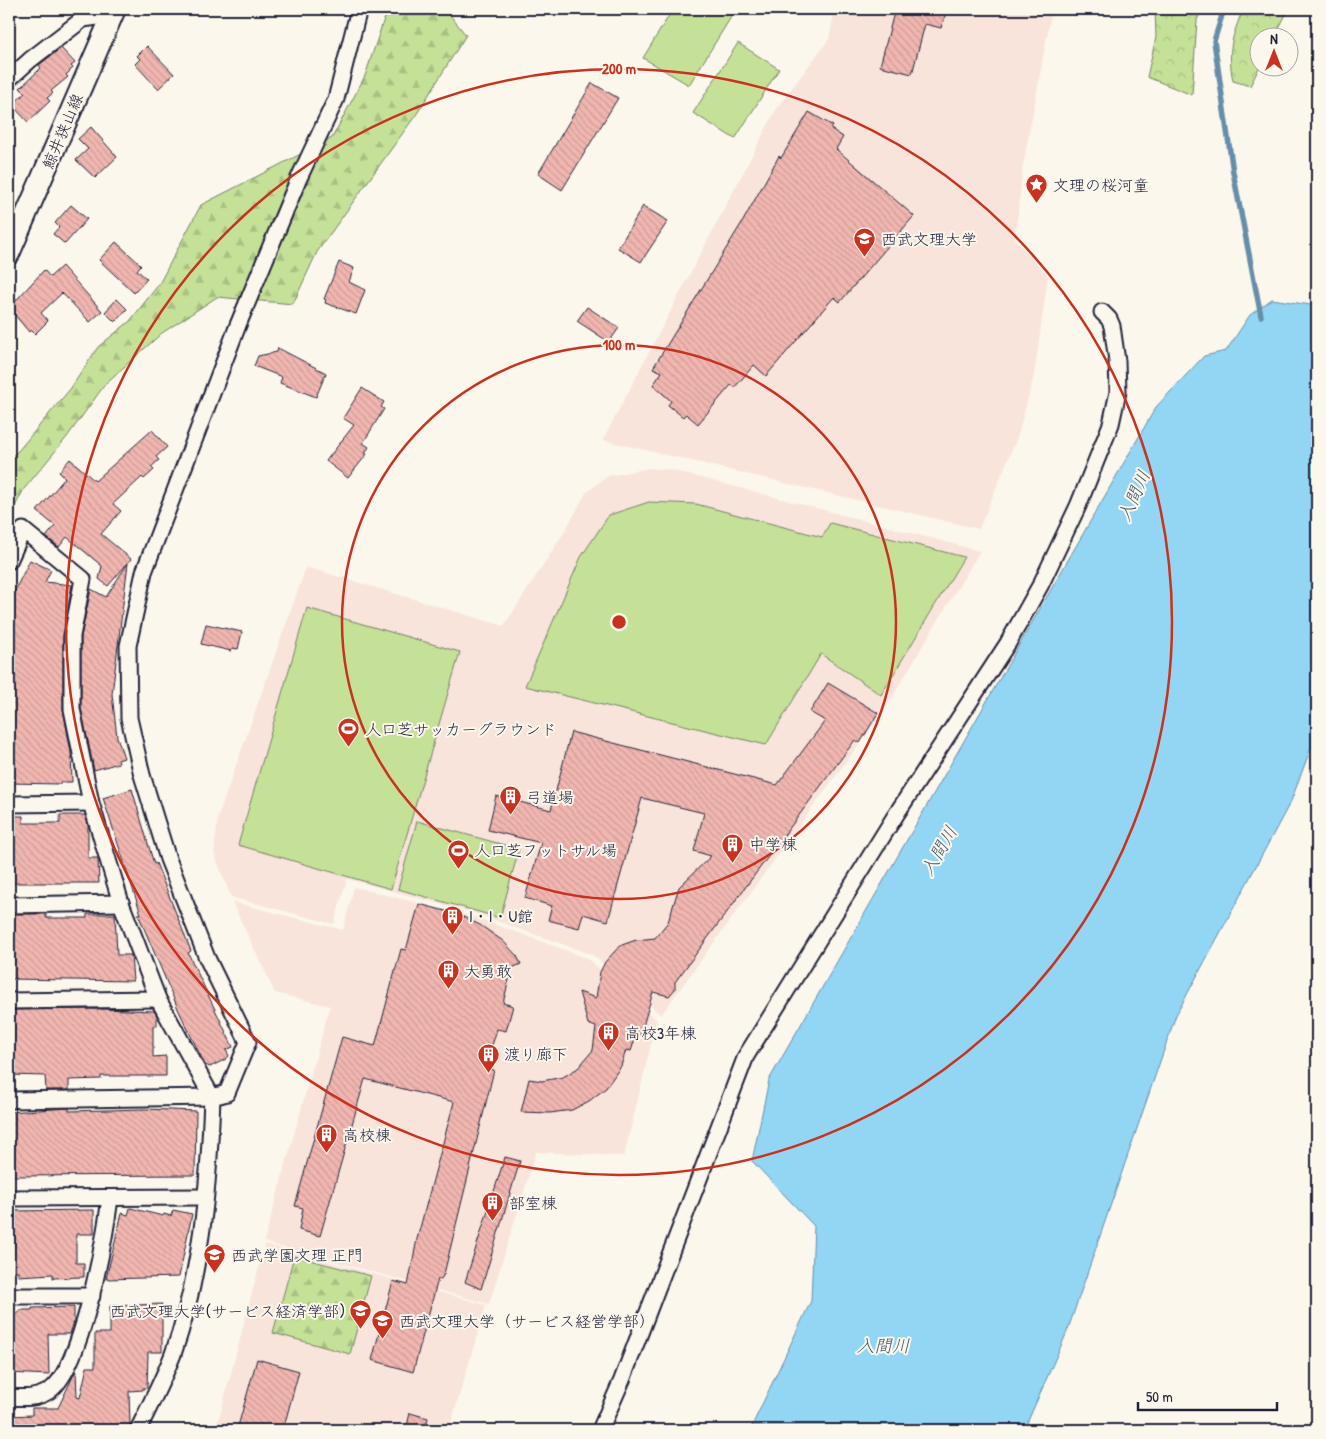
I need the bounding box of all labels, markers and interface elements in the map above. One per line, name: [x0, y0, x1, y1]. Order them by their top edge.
north arrow: [1248, 28, 1298, 78]
text: N: [1270, 29, 1278, 48]
text: 200 m: [602, 58, 636, 79]
street label: 鯨井狭山線: [36, 90, 88, 172]
place icon: 文理の桜河童: [1025, 173, 1049, 204]
place label: 文理の桜河童: [1053, 174, 1149, 196]
school or university icon: 西武文理大学: [853, 227, 877, 258]
place label: 西武文理大学: [881, 228, 977, 250]
text: 100 m: [603, 334, 635, 355]
water label: 入間川: [1111, 466, 1156, 526]
centre of rings: [610, 613, 628, 631]
sports icon: 人口芝サッカーグラウンド: [337, 717, 361, 748]
place label: 人口芝サッカーグラウンド: [365, 718, 557, 740]
building icon: 弓道場: [498, 785, 522, 816]
place label: 弓道場: [526, 786, 574, 808]
water label: 入間川: [914, 821, 963, 880]
building icon: 中学棟: [721, 832, 745, 863]
place label: 中学棟: [749, 833, 797, 855]
sports icon: 人口芝フットサル場: [446, 838, 470, 869]
place label: 人口芝フットサル場: [474, 839, 617, 861]
building icon: I・I・U館: [441, 904, 465, 935]
place label: I・I・U館: [469, 905, 533, 927]
building icon: 大勇敢: [436, 959, 460, 990]
place label: 大勇敢: [464, 960, 512, 982]
building icon: 高校3年棟: [597, 1021, 621, 1052]
place label: 高校3年棟: [625, 1022, 696, 1044]
building icon: 渡り廊下: [476, 1042, 500, 1073]
place label: 渡り廊下: [504, 1043, 568, 1065]
building icon: 高校棟: [315, 1123, 339, 1154]
place label: 高校棟: [343, 1124, 391, 1146]
building icon: 部室棟: [481, 1191, 505, 1222]
place label: 部室棟: [509, 1192, 557, 1214]
school or university icon: 西武学園文理 正門: [203, 1243, 227, 1274]
place label: 西武学園文理 正門: [231, 1244, 363, 1266]
school or university icon: 西武文理大学(サービス経済学部): [349, 1299, 373, 1330]
place label: 西武文理大学(サービス経済学部): [110, 1300, 345, 1322]
school or university icon: 西武文理大学（サービス経営学部）: [371, 1309, 395, 1340]
place label: 西武文理大学（サービス経営学部）: [399, 1310, 655, 1332]
water label: 入間川: [856, 1333, 910, 1358]
scale bar: [1138, 1379, 1277, 1411]
text: 50 m: [1146, 1386, 1173, 1407]

